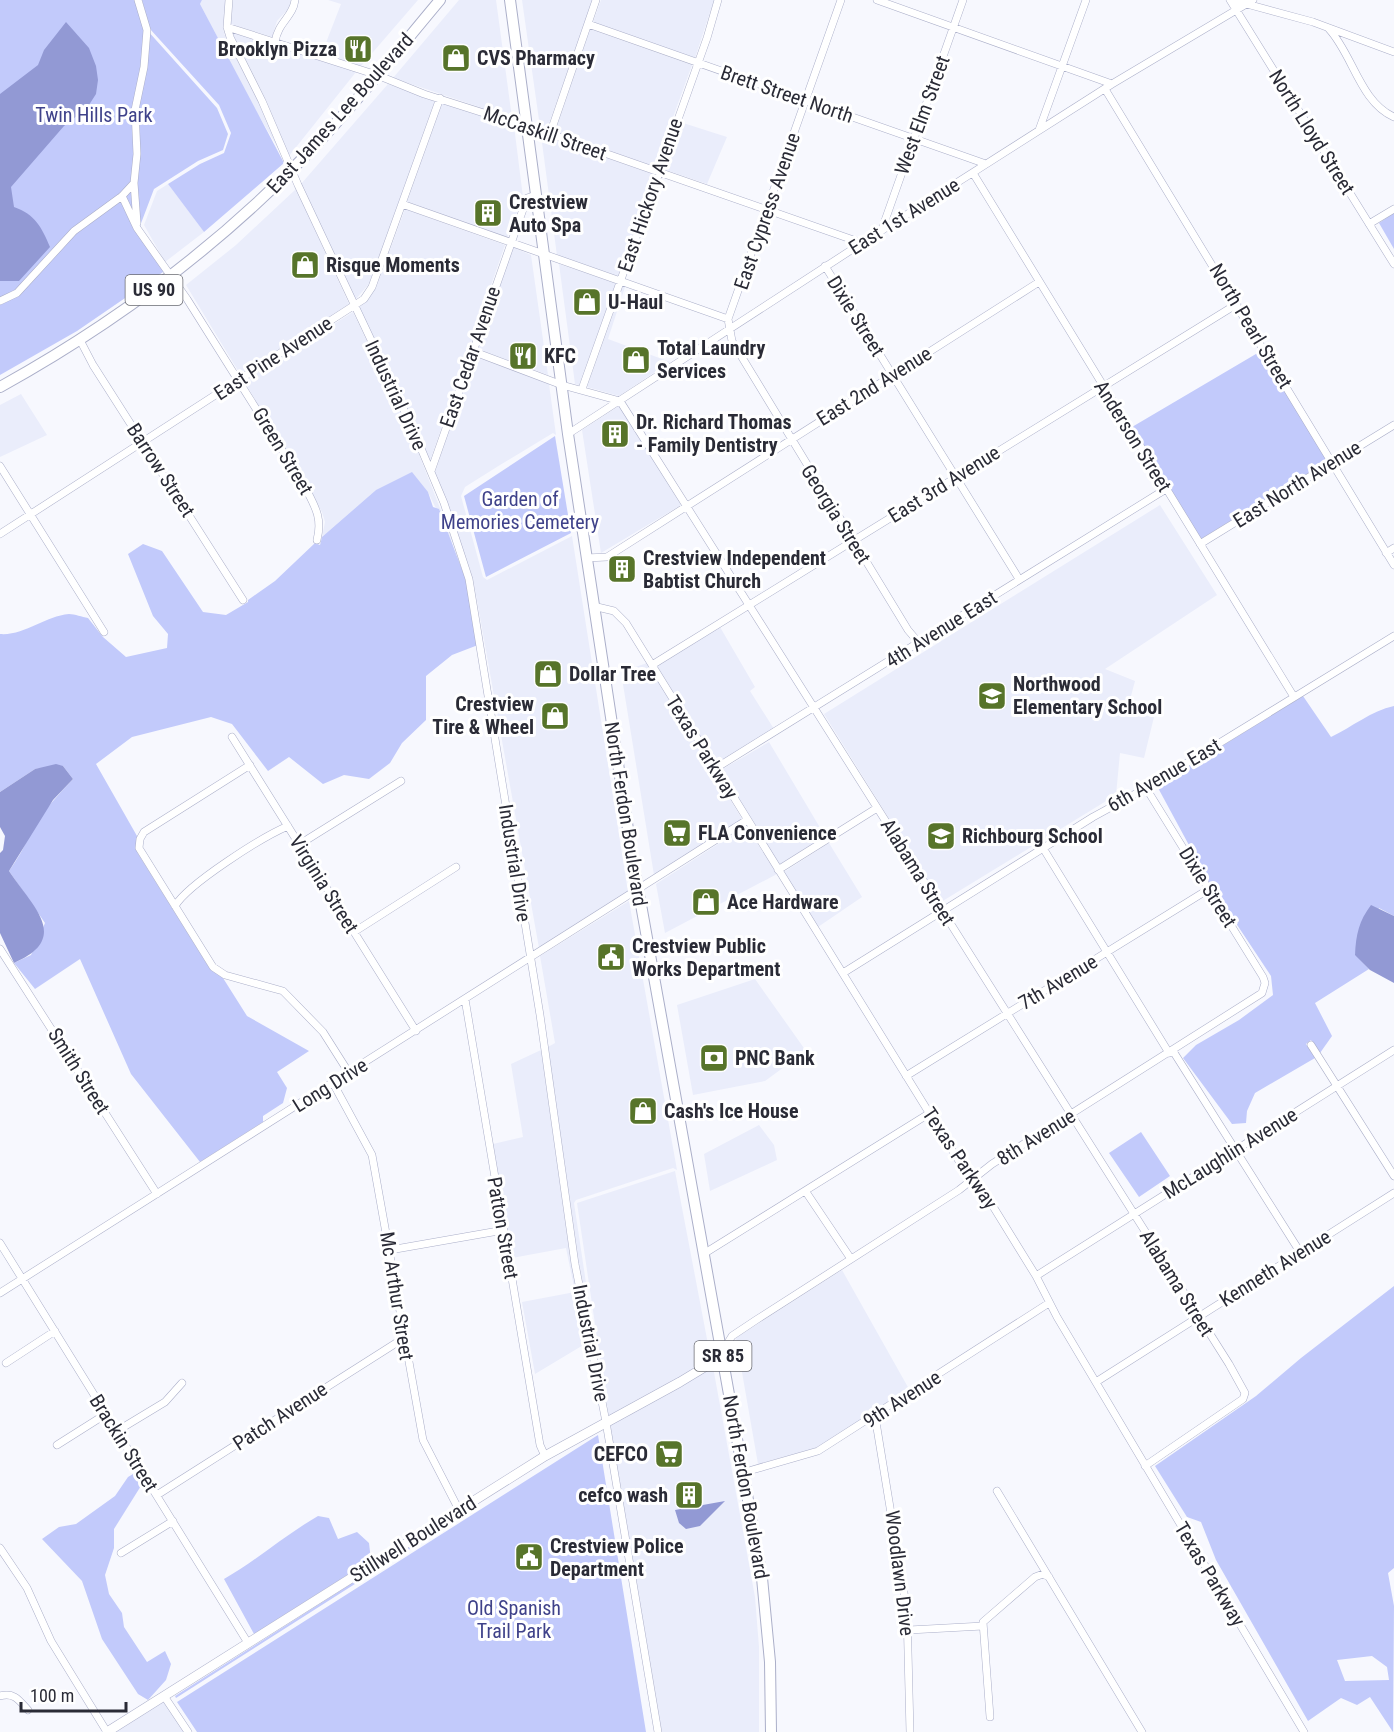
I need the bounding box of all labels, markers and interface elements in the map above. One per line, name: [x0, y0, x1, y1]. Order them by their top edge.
street label: East James Lee Boulevard: [262, 28, 418, 198]
restaurant icon: Brooklyn Pizza: [342, 33, 374, 65]
place label: Brooklyn Pizza: [218, 37, 337, 61]
shop icon: CVS Pharmacy: [440, 42, 472, 74]
place label: CVS Pharmacy: [477, 46, 595, 70]
street label: West Elm Street: [889, 52, 955, 178]
street label: Brett Street North: [718, 60, 856, 128]
street label: North Lloyd Street: [1264, 65, 1360, 199]
street label: McCaskill Street: [480, 101, 610, 165]
park label: Twin Hills Park: [35, 103, 153, 127]
street label: East Hickory Avenue: [612, 115, 688, 275]
street label: East Cypress Avenue: [729, 129, 805, 293]
street label: East 1st Avenue: [844, 172, 964, 260]
place label: Crestview Auto Spa: [509, 190, 588, 237]
building icon: Crestview Auto Spa: [472, 197, 504, 229]
shop icon: Risque Moments: [289, 249, 321, 281]
place label: Risque Moments: [326, 253, 460, 277]
street label: North Pearl Street: [1204, 259, 1298, 393]
street label: Dixie Street: [822, 271, 890, 361]
road number: US 90: [126, 275, 182, 305]
street label: East Cedar Avenue: [435, 283, 505, 431]
shop icon: U-Haul: [571, 286, 603, 318]
place label: U-Haul: [608, 290, 663, 314]
street label: East Pine Avenue: [209, 311, 337, 405]
street label: Industrial Drive: [360, 336, 432, 454]
place label: Total Laundry Services: [657, 336, 765, 383]
restaurant icon: KFC: [507, 340, 539, 372]
street label: East 2nd Avenue: [812, 341, 936, 431]
place label: KFC: [544, 344, 576, 368]
shop icon: Total Laundry Services: [620, 344, 652, 376]
street label: Anderson Street: [1089, 376, 1177, 496]
street label: Green Street: [248, 403, 318, 499]
place label: Dr. Richard Thomas - Family Dentistry: [636, 410, 792, 457]
building icon: Dr. Richard Thomas - Family Dentistry: [599, 418, 631, 450]
street label: Barrow Street: [122, 419, 200, 521]
street label: East North Avenue: [1229, 435, 1365, 533]
street label: East 3rd Avenue: [884, 440, 1004, 528]
street label: Georgia Street: [796, 460, 876, 568]
park label: Garden of Memories Cemetery: [441, 487, 599, 534]
place label: Crestview Independent Babtist Church: [643, 546, 826, 593]
building icon: Crestview Independent Babtist Church: [606, 553, 638, 585]
street label: 4th Avenue East: [881, 585, 1001, 673]
shop icon: Dollar Tree: [532, 658, 564, 690]
place label: Dollar Tree: [569, 662, 656, 686]
place label: Northwood Elementary School: [1013, 672, 1162, 719]
school or university icon: Northwood Elementary School: [976, 680, 1008, 712]
street label: Texas Parkway: [661, 691, 743, 803]
place label: Crestview Tire & Wheel: [432, 692, 534, 739]
shop icon: Crestview Tire & Wheel: [539, 700, 571, 732]
street label: North Ferdon Boulevard: [600, 720, 652, 908]
street label: 6th Avenue East: [1103, 733, 1225, 817]
street label: Industrial Drive: [494, 803, 536, 923]
street label: Alabama Street: [876, 814, 960, 930]
supermarket icon: FLA Convenience: [661, 817, 693, 849]
school or university icon: Richbourg School: [925, 820, 957, 852]
place label: FLA Convenience: [698, 821, 837, 845]
place label: Richbourg School: [962, 824, 1103, 848]
street label: Virginia Street: [284, 830, 364, 938]
street label: Dixie Street: [1174, 842, 1242, 932]
shop icon: Ace Hardware: [690, 886, 722, 918]
place label: Ace Hardware: [727, 890, 838, 914]
place label: Crestview Public Works Department: [632, 934, 780, 981]
public building icon: Crestview Public Works Department: [595, 941, 627, 973]
street label: 7th Avenue: [1014, 949, 1102, 1015]
street label: Smith Street: [43, 1023, 115, 1119]
bank icon: PNC Bank: [698, 1042, 730, 1074]
place label: PNC Bank: [735, 1046, 815, 1070]
street label: Long Drive: [288, 1053, 372, 1117]
shop icon: Cash's Ice House: [627, 1095, 659, 1127]
place label: Cash's Ice House: [664, 1099, 798, 1123]
street label: McLaughlin Avenue: [1158, 1102, 1302, 1204]
street label: Texas Parkway: [917, 1103, 1003, 1213]
street label: 8th Avenue: [992, 1104, 1080, 1170]
street label: Patton Street: [482, 1175, 524, 1281]
street label: Kenneth Avenue: [1215, 1224, 1335, 1312]
street label: Alabama Street: [1135, 1225, 1219, 1341]
street label: Mc Arthur Street: [375, 1230, 419, 1362]
street label: Industrial Drive: [568, 1282, 614, 1404]
road number: SR 85: [694, 1341, 752, 1371]
street label: 9th Avenue: [859, 1365, 945, 1433]
street label: Patch Avenue: [228, 1377, 332, 1455]
street label: Brackin Street: [85, 1390, 163, 1496]
street label: North Ferdon Boulevard: [718, 1393, 774, 1581]
supermarket icon: CEFCO: [653, 1438, 685, 1470]
place label: CEFCO: [594, 1442, 648, 1466]
building icon: cefco wash: [673, 1479, 705, 1511]
place label: cefco wash: [578, 1483, 668, 1507]
street label: Stillwell Boulevard: [345, 1491, 481, 1587]
street label: Woodlawn Drive: [880, 1509, 920, 1637]
street label: Texas Parkway: [1169, 1518, 1251, 1630]
place label: Crestview Police Department: [550, 1534, 684, 1581]
public building icon: Crestview Police Department: [513, 1541, 545, 1573]
park label: Old Spanish Trail Park: [467, 1596, 561, 1643]
scale bar: [21, 1675, 126, 1713]
text: 100 m: [30, 1685, 74, 1706]

